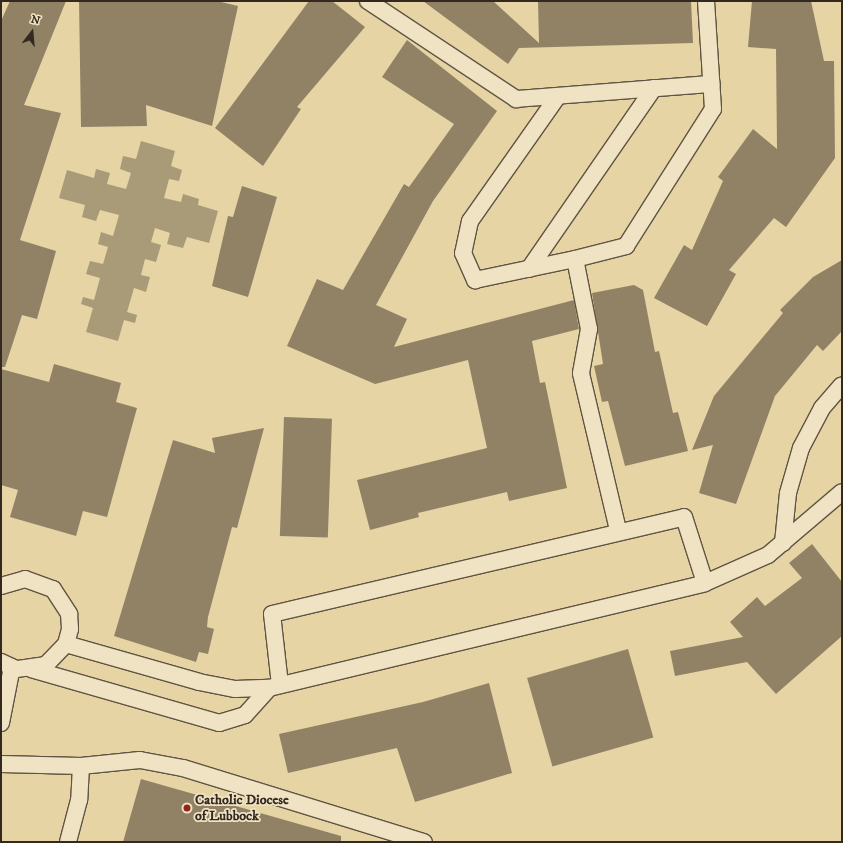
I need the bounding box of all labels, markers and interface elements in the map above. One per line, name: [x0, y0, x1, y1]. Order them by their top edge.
north arrow: [12, 12, 52, 52]
text: N: [29, 12, 42, 28]
place label: Catholic Diocese of Lubbock: [195, 792, 289, 824]
marker: Catholic Diocese of Lubbock: [182, 803, 192, 813]

